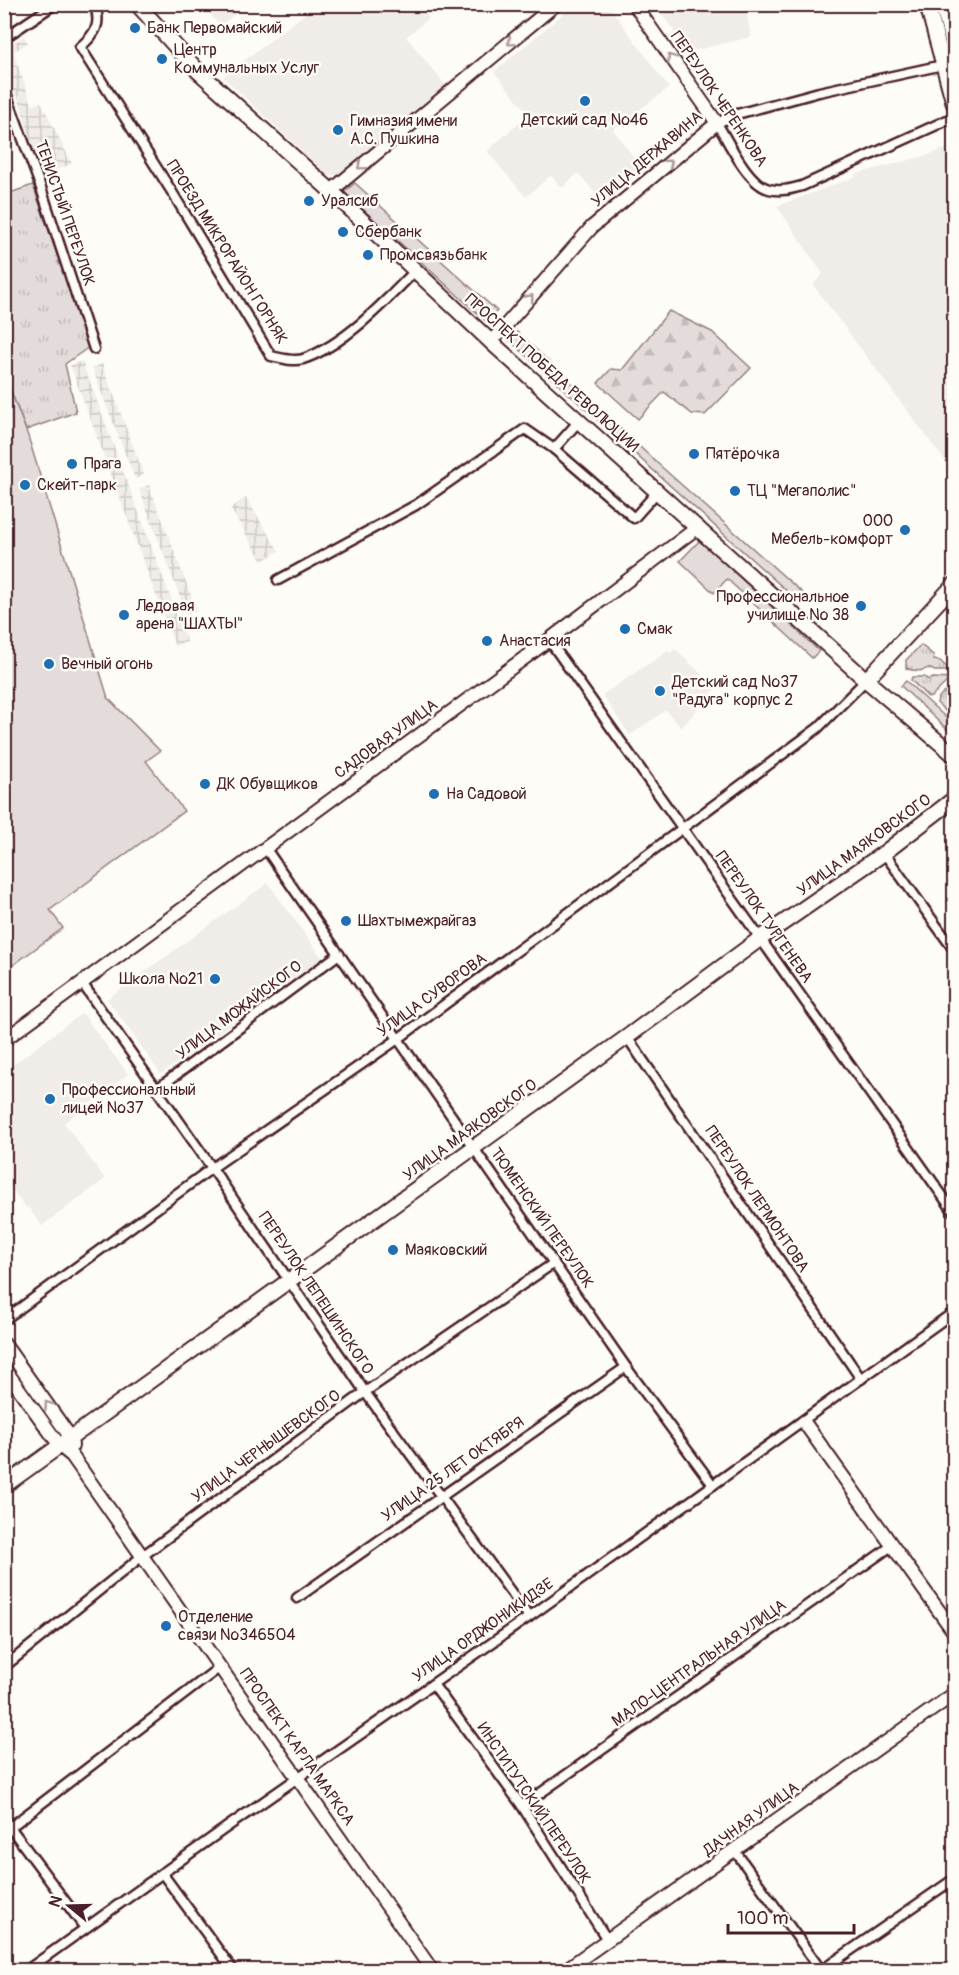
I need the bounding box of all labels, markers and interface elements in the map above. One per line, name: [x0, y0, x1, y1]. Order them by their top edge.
place label: Банк Первомайский: [147, 18, 282, 38]
marker: Банк Первомайский: [128, 21, 142, 35]
street label: ПЕРЕУЛОК ЧЕРЕНКОВА: [666, 27, 772, 171]
one-way arrow: [507, 35, 518, 46]
place label: Центр Коммунальных Услуг: [174, 40, 320, 78]
marker: Центр Коммунальных Услуг: [155, 52, 169, 66]
one-way arrow: [667, 53, 678, 64]
marker: Детский сад №46: [578, 94, 592, 108]
street label: УЛИЦА ДЕРЖАВИНА: [587, 107, 707, 211]
place label: Детский сад №46: [521, 110, 648, 130]
place label: Гимназия имени А.С. Пушкина: [350, 111, 457, 149]
marker: Гимназия имени А.С. Пушкина: [331, 123, 345, 137]
street label: ТЕНИСТЫЙ ПЕРЕУЛОК: [31, 137, 99, 289]
street label: ПРОЕЗД МИКРОРАЙОН ГОРНЯК: [162, 156, 292, 348]
one-way arrow: [357, 159, 368, 170]
one-way arrow: [662, 159, 673, 170]
place label: Уралсиб: [321, 191, 378, 211]
marker: Уралсиб: [302, 194, 316, 208]
place label: Сбербанк: [355, 222, 422, 242]
marker: Сбербанк: [336, 225, 350, 239]
place label: Промсвязьбанк: [380, 245, 488, 265]
marker: Промсвязьбанк: [361, 248, 375, 262]
street label: ПРОСПЕКТ ПОБЕДА РЕВОЛЮЦИИ: [461, 289, 644, 457]
one-way arrow: [523, 294, 534, 305]
place label: Пятёрочка: [706, 444, 780, 464]
marker: Пятёрочка: [687, 447, 701, 461]
place label: Прага: [84, 454, 122, 474]
marker: Прага: [65, 457, 79, 471]
place label: Скейт-парк: [37, 475, 117, 495]
marker: Скейт-парк: [18, 478, 32, 492]
place label: ТЦ "Мегаполис": [747, 481, 856, 501]
marker: ТЦ "Мегаполис": [728, 484, 742, 498]
place label: ООО Мебель-комфорт: [771, 511, 893, 549]
marker: ООО Мебель-комфорт: [898, 523, 912, 537]
place label: Профессиональное училище № 38: [716, 587, 849, 625]
place label: Ледовая арена "ШАХТЫ": [135, 596, 243, 634]
marker: Профессиональное училище № 38: [854, 599, 868, 613]
marker: Ледовая арена "ШАХТЫ": [117, 608, 131, 622]
place label: Смак: [637, 619, 673, 639]
marker: Смак: [618, 622, 632, 636]
place label: Анастасия: [499, 631, 571, 651]
marker: Анастасия: [480, 634, 494, 648]
place label: Вечный огонь: [61, 654, 153, 674]
marker: Вечный огонь: [42, 657, 56, 671]
place label: Детский сад №37 "Радуга" корпус 2: [671, 672, 798, 710]
marker: Детский сад №37 "Радуга" корпус 2: [653, 684, 667, 698]
street label: САДОВАЯ УЛИЦА: [330, 695, 442, 783]
place label: ДК Обувщиков: [216, 774, 318, 794]
marker: ДК Обувщиков: [198, 777, 212, 791]
place label: На Садовой: [446, 784, 527, 804]
marker: На Садовой: [427, 787, 441, 801]
street label: УЛИЦА МАЯКОВСКОГО: [793, 790, 935, 900]
street label: ПЕРЕУЛОК ТУРГЕНЕВА: [711, 847, 817, 987]
place label: Шахтымежрайгаз: [358, 911, 477, 931]
marker: Шахтымежрайгаз: [339, 914, 353, 928]
street label: УЛИЦА СУВОРОВА: [373, 949, 491, 1041]
street label: УЛИЦА МОЖАЙСКОГО: [172, 956, 306, 1064]
place label: Школа №21: [119, 969, 203, 989]
marker: Школа №21: [208, 972, 222, 986]
street label: УЛИЦА МАЯКОВСКОГО: [399, 1075, 541, 1185]
place label: Профессиональный лицей №37: [62, 1080, 196, 1118]
marker: Профессиональный лицей №37: [43, 1092, 57, 1106]
street label: ПЕРЕУЛОК ЛЕРМОНТОВА: [701, 1122, 813, 1276]
street label: ТЮМЕНСКИЙ ПЕРЕУЛОК: [486, 1144, 598, 1292]
street label: ПЕРЕУЛОК ЛЕПЕШИНСКОГО: [254, 1208, 378, 1378]
place label: Маяковский: [405, 1240, 487, 1260]
marker: Маяковский: [386, 1243, 400, 1257]
street label: УЛИЦА ЧЕРНЫШЕВСКОГО: [188, 1385, 344, 1507]
one-way arrow: [44, 1400, 55, 1411]
street label: УЛИЦА 25 ЛЕТ ОКТЯБРЯ: [378, 1412, 528, 1526]
street label: УЛИЦА ОРДЖОНИКИДЗЕ: [409, 1574, 557, 1686]
street label: МАЛО-ЦЕНТРАЛЬНАЯ УЛИЦА: [608, 1595, 790, 1731]
place label: Отделение связи №346504: [178, 1607, 296, 1645]
marker: Отделение связи №346504: [159, 1619, 173, 1633]
street label: ПРОСПЕКТ КАРЛА МАРКСА: [235, 1665, 359, 1829]
street label: ИНСТИТУТСКИЙ ПЕРЕУЛОК: [473, 1719, 595, 1887]
street label: ДАЧНАЯ УЛИЦА: [698, 1778, 803, 1861]
north arrow: [39, 1876, 99, 1936]
text: N: [45, 1893, 67, 1910]
scale bar: [728, 1897, 854, 1935]
text: 100 m: [737, 1907, 789, 1930]

